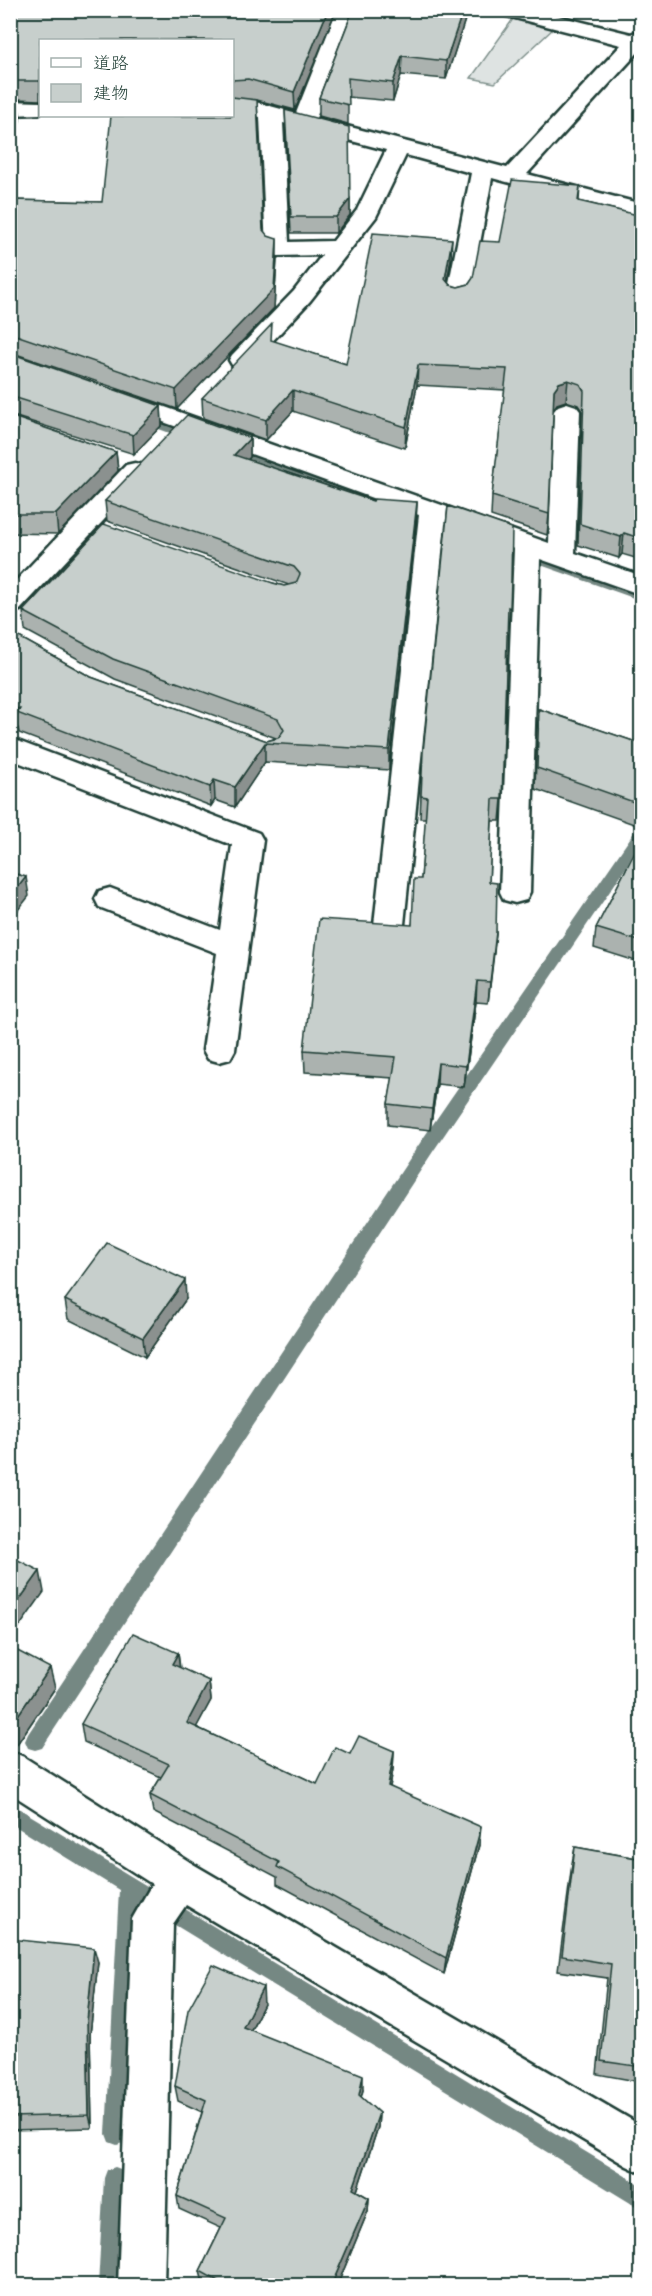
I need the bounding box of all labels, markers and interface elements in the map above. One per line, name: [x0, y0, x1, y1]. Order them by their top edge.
legend: [39, 39, 234, 117]
text: 道路: [93, 51, 129, 74]
text: 建物: [93, 81, 129, 104]

